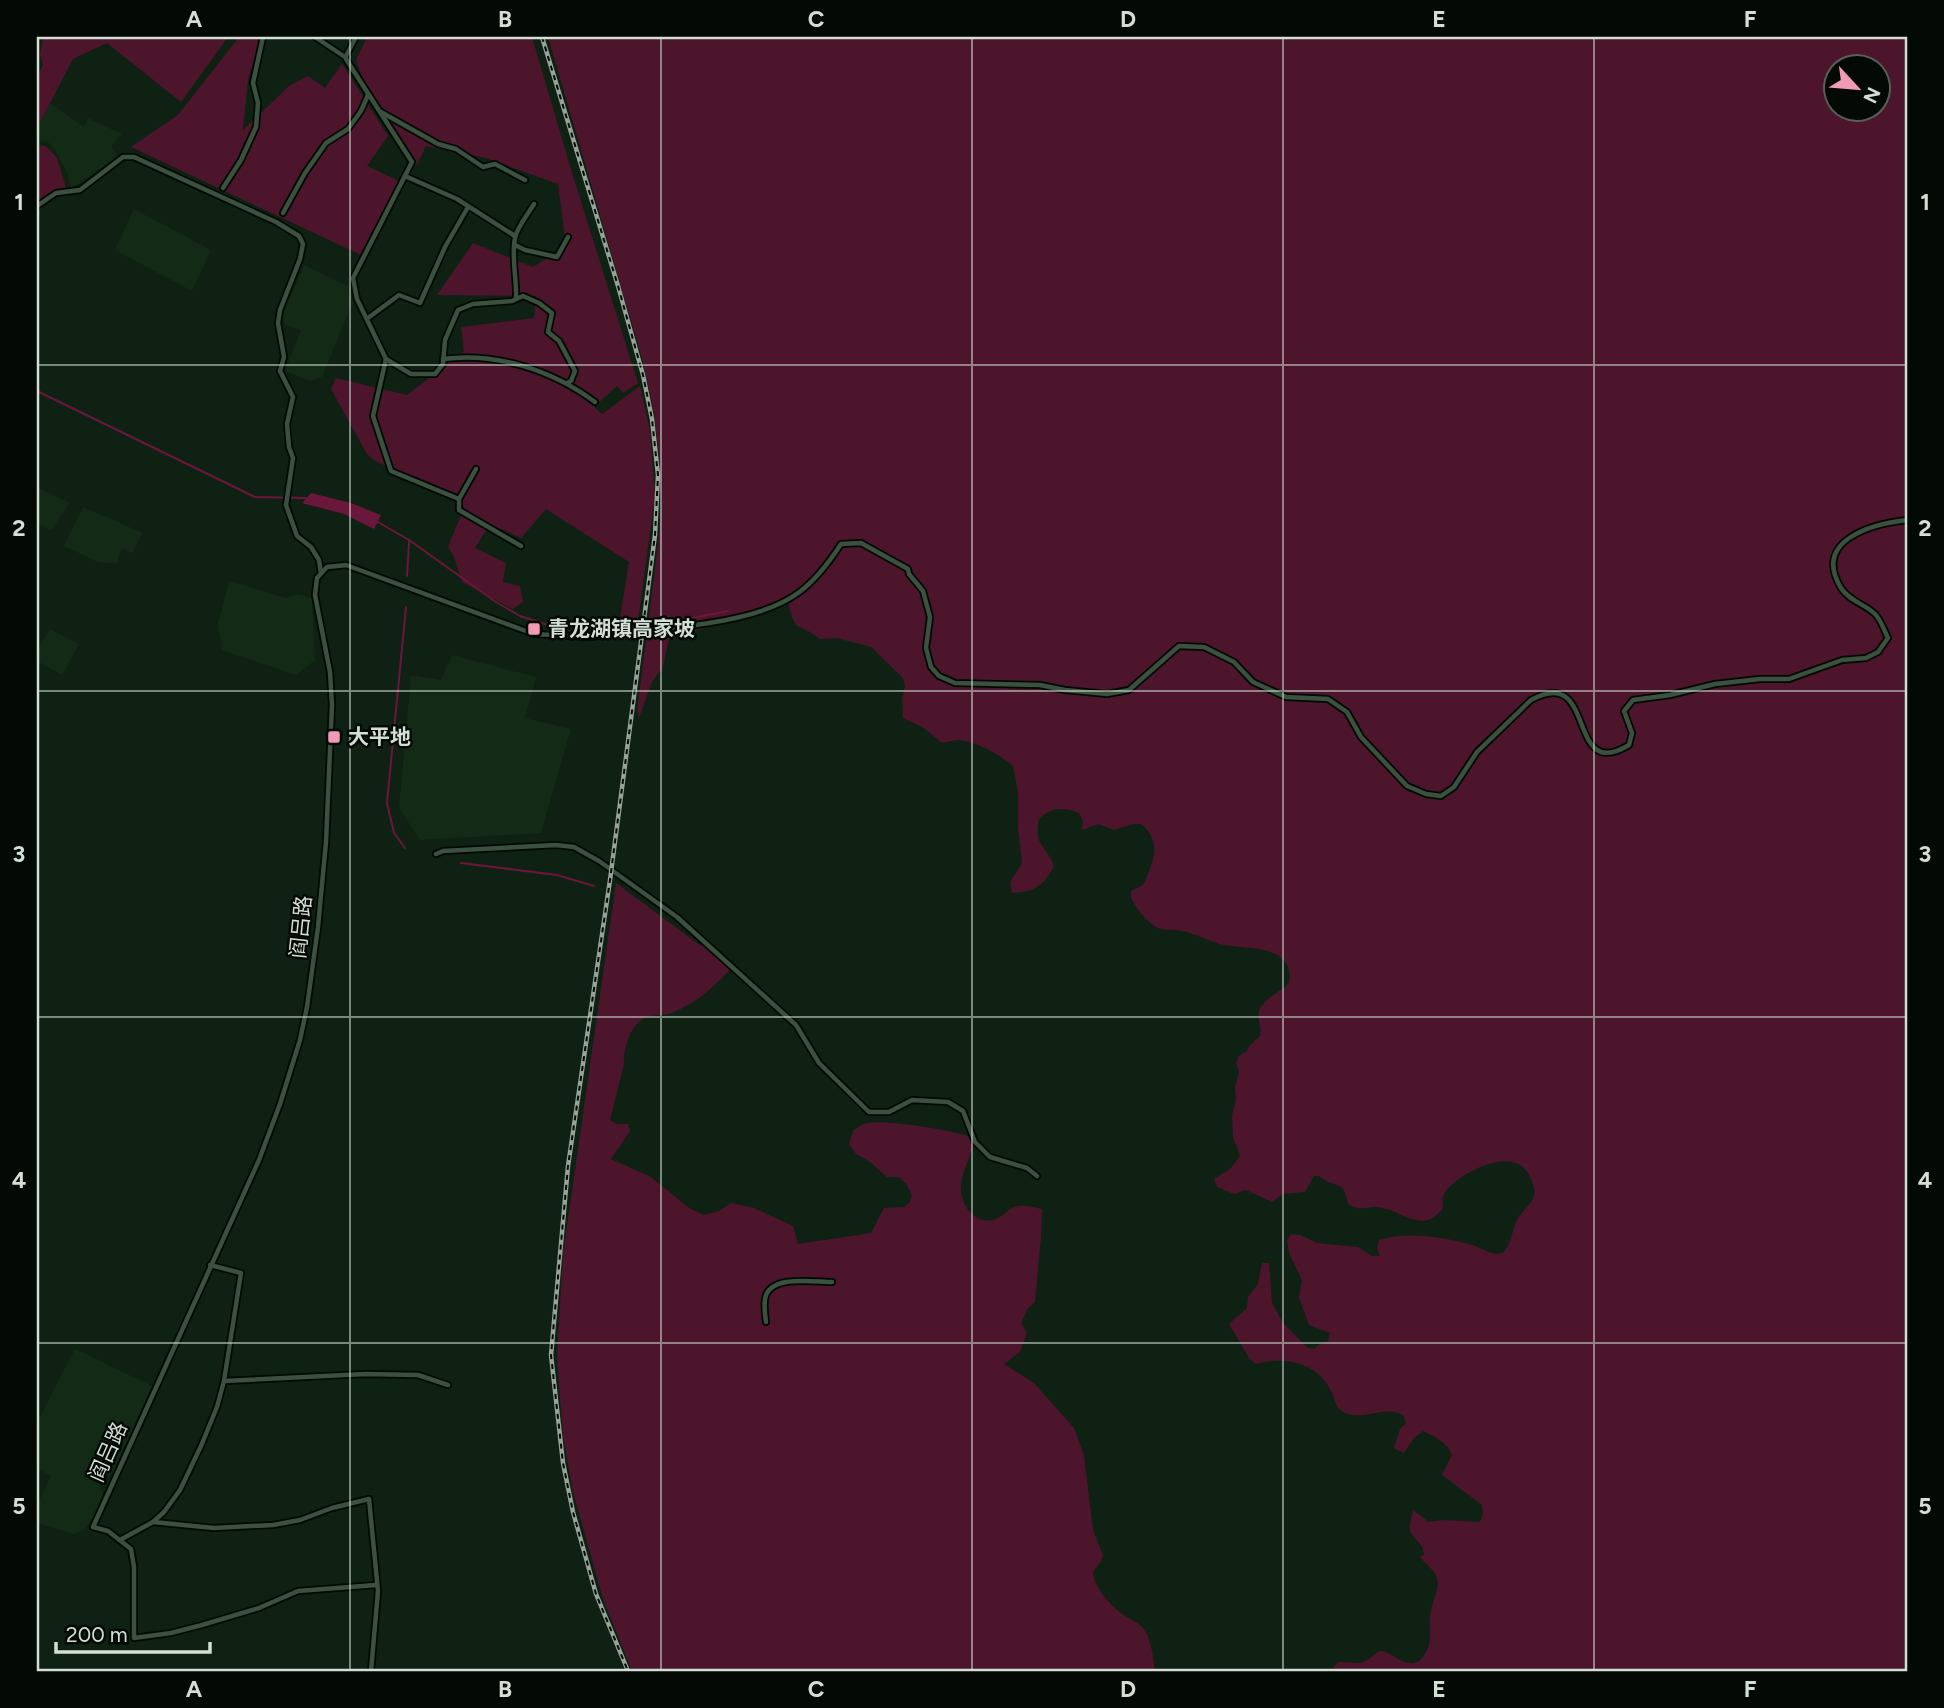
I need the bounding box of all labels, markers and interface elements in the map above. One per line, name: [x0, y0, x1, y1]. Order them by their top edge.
text: A: [186, 5, 203, 33]
text: B: [498, 5, 512, 33]
text: C: [808, 5, 825, 33]
text: D: [1120, 5, 1136, 33]
text: E: [1432, 5, 1446, 33]
text: F: [1744, 5, 1757, 33]
north arrow: [1822, 52, 1892, 122]
text: N: [1858, 84, 1885, 107]
text: 1: [14, 188, 24, 216]
text: 1: [1920, 188, 1930, 216]
text: 2: [12, 514, 26, 542]
text: 2: [1918, 514, 1932, 542]
place label: 青龙湖镇高家坡: [548, 616, 695, 641]
marker: 青龙湖镇高家坡: [526, 621, 542, 637]
place label: 大平地: [348, 724, 411, 749]
marker: 大平地: [326, 729, 342, 745]
text: 3: [13, 840, 25, 868]
text: 3: [1919, 840, 1931, 868]
street label: 阎吕路: [285, 894, 316, 960]
text: 4: [12, 1166, 26, 1194]
text: 4: [1918, 1166, 1932, 1194]
street label: 阎吕路: [83, 1418, 132, 1486]
text: 5: [12, 1492, 26, 1520]
text: 5: [1918, 1492, 1932, 1520]
scale bar: [56, 1610, 210, 1654]
text: 200 m: [66, 1622, 128, 1647]
text: A: [186, 1675, 203, 1703]
text: B: [498, 1675, 512, 1703]
text: C: [808, 1675, 825, 1703]
text: D: [1120, 1675, 1136, 1703]
text: E: [1432, 1675, 1446, 1703]
text: F: [1744, 1675, 1757, 1703]

